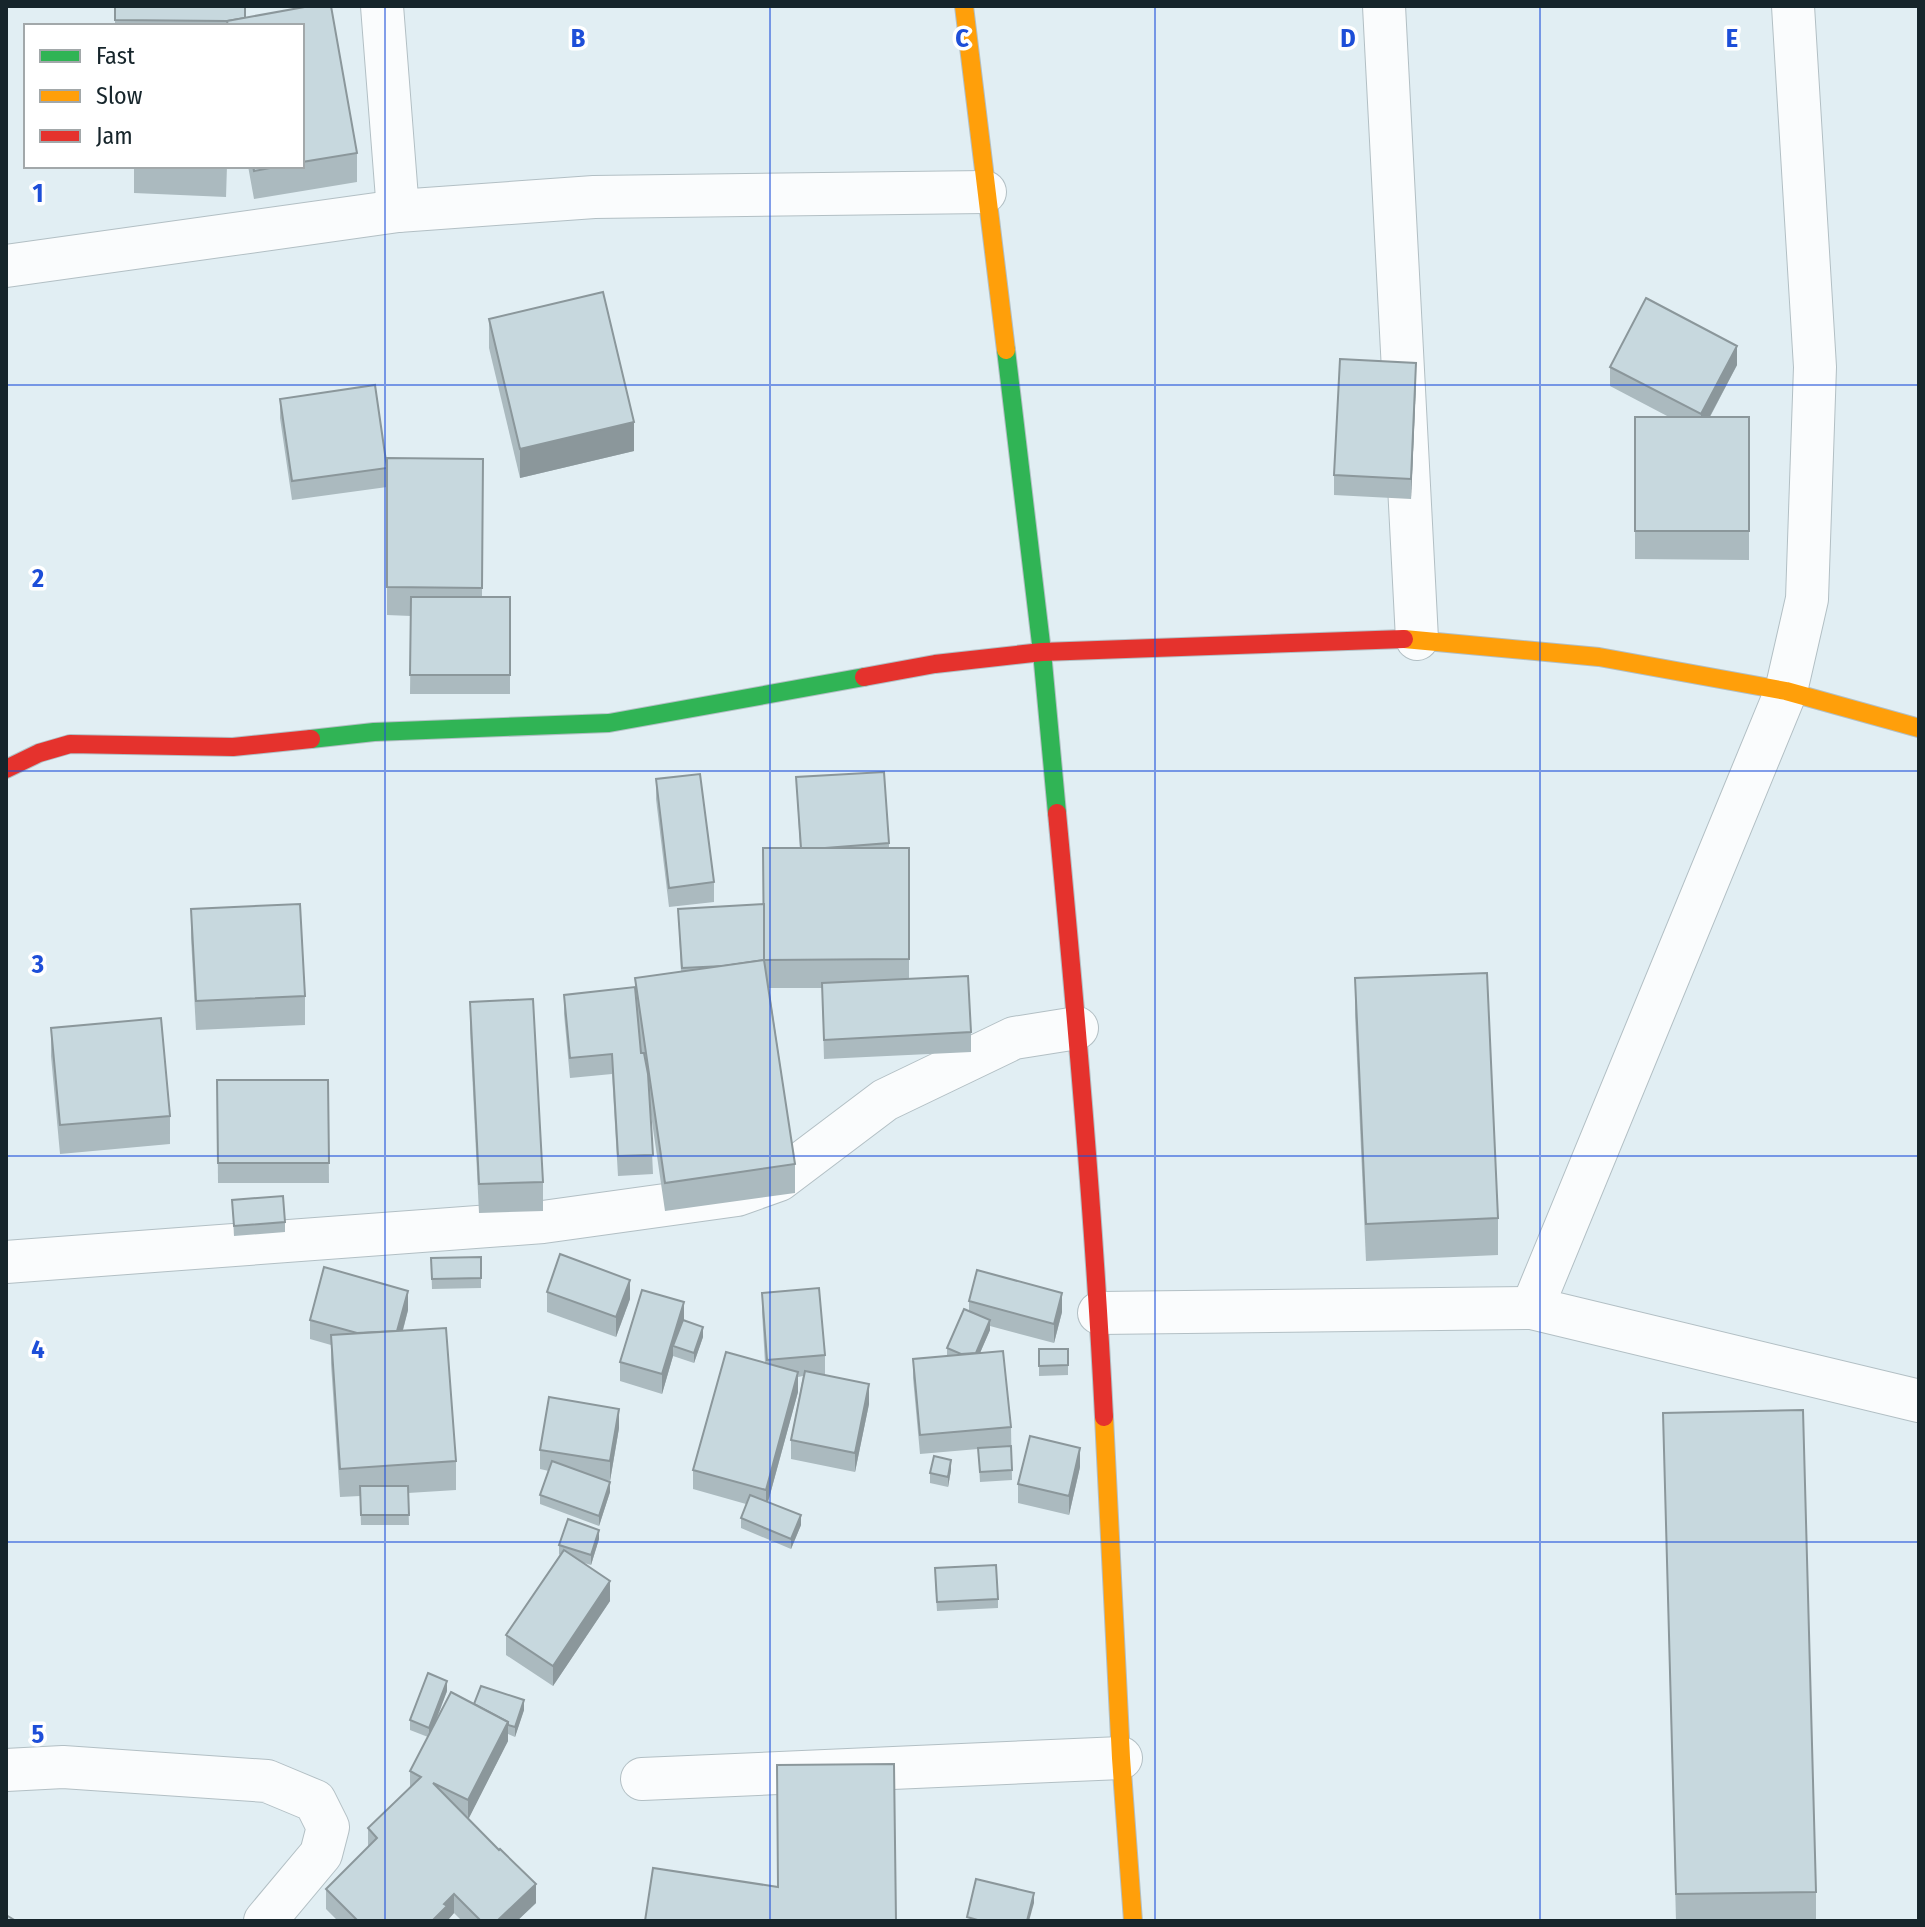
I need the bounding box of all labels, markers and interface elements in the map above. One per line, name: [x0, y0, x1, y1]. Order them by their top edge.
text: B: [571, 23, 586, 54]
text: C: [955, 23, 969, 54]
text: D: [1340, 23, 1356, 54]
text: E: [1726, 23, 1738, 54]
legend: [24, 24, 304, 168]
text: Fast: [96, 42, 135, 70]
text: Slow: [96, 82, 143, 110]
text: Jam: [96, 122, 133, 150]
text: 1: [33, 178, 44, 209]
text: 2: [31, 563, 44, 594]
text: 3: [31, 949, 44, 980]
text: 4: [31, 1334, 45, 1365]
text: 5: [32, 1719, 45, 1750]

